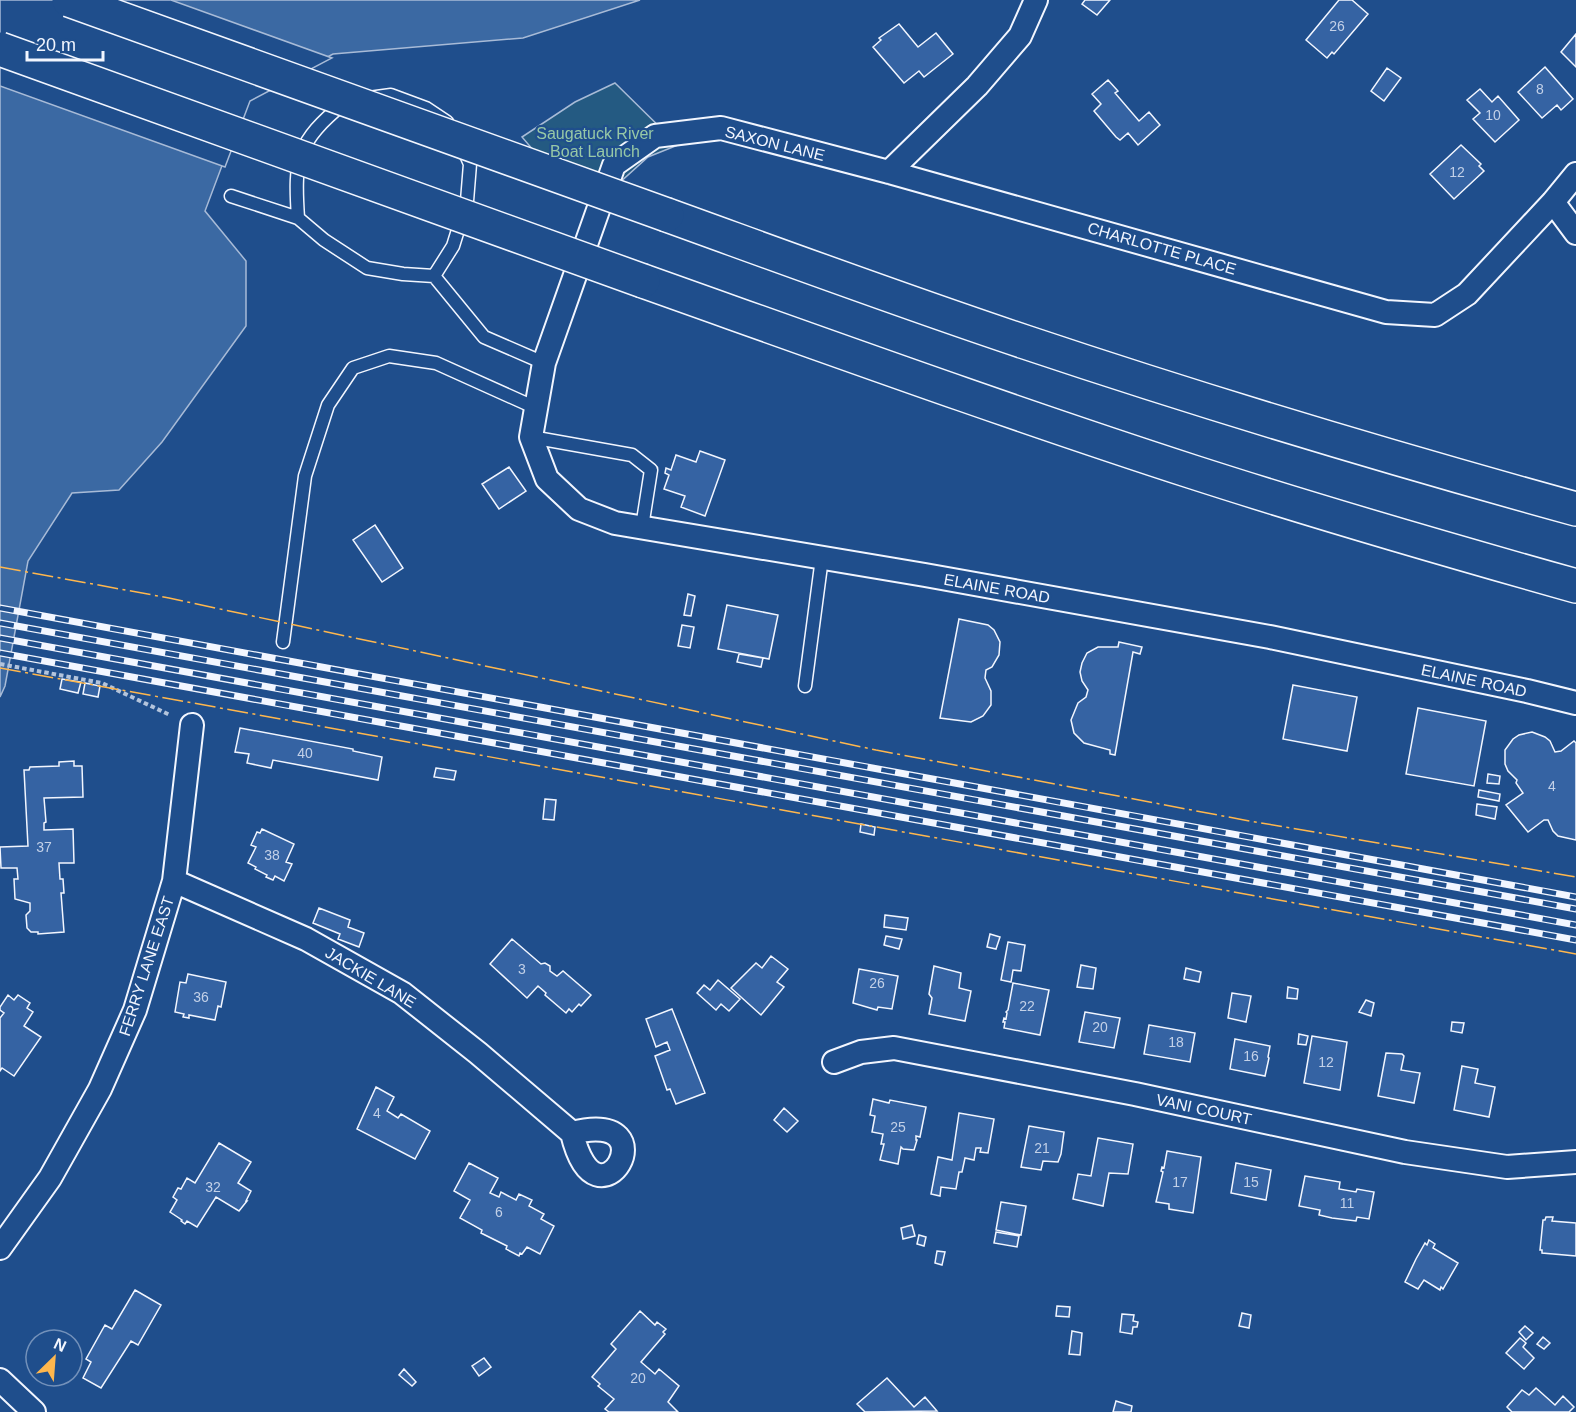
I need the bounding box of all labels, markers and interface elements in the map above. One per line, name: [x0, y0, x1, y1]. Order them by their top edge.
house number: 26: [1329, 18, 1345, 34]
scale bar: [27, 24, 104, 62]
text: 20 m: [36, 35, 76, 55]
house number: 8: [1536, 81, 1544, 97]
house number: 10: [1485, 107, 1501, 123]
street label: SAXON LANE: [723, 123, 827, 164]
park label: Saugatuck River Boat Launch: [536, 125, 654, 160]
house number: 12: [1449, 164, 1465, 180]
street label: CHARLOTTE PLACE: [1086, 219, 1238, 278]
street label: ELAINE ROAD: [942, 571, 1051, 606]
street label: ELAINE ROAD: [1420, 661, 1528, 700]
house number: 40: [297, 745, 313, 761]
house number: 4: [1548, 778, 1556, 794]
house number: 37: [36, 839, 52, 855]
house number: 38: [264, 847, 280, 863]
street label: FERRY LANE EAST: [116, 894, 177, 1038]
street label: JACKIE LANE: [323, 944, 419, 1011]
house number: 3: [518, 961, 526, 977]
house number: 26: [869, 975, 885, 991]
house number: 36: [193, 989, 209, 1005]
house number: 22: [1019, 998, 1035, 1014]
house number: 20: [1092, 1019, 1108, 1035]
house number: 18: [1168, 1034, 1184, 1050]
house number: 16: [1243, 1048, 1259, 1064]
house number: 12: [1318, 1054, 1334, 1070]
street label: VANI COURT: [1155, 1091, 1253, 1128]
house number: 4: [373, 1105, 381, 1121]
house number: 25: [890, 1119, 906, 1135]
house number: 21: [1034, 1140, 1050, 1156]
house number: 17: [1172, 1174, 1188, 1190]
house number: 15: [1243, 1174, 1259, 1190]
house number: 32: [205, 1179, 221, 1195]
house number: 11: [1340, 1195, 1354, 1211]
house number: 6: [495, 1204, 503, 1220]
north arrow: [24, 1328, 84, 1388]
text: N: [51, 1335, 69, 1355]
house number: 20: [630, 1370, 646, 1386]

